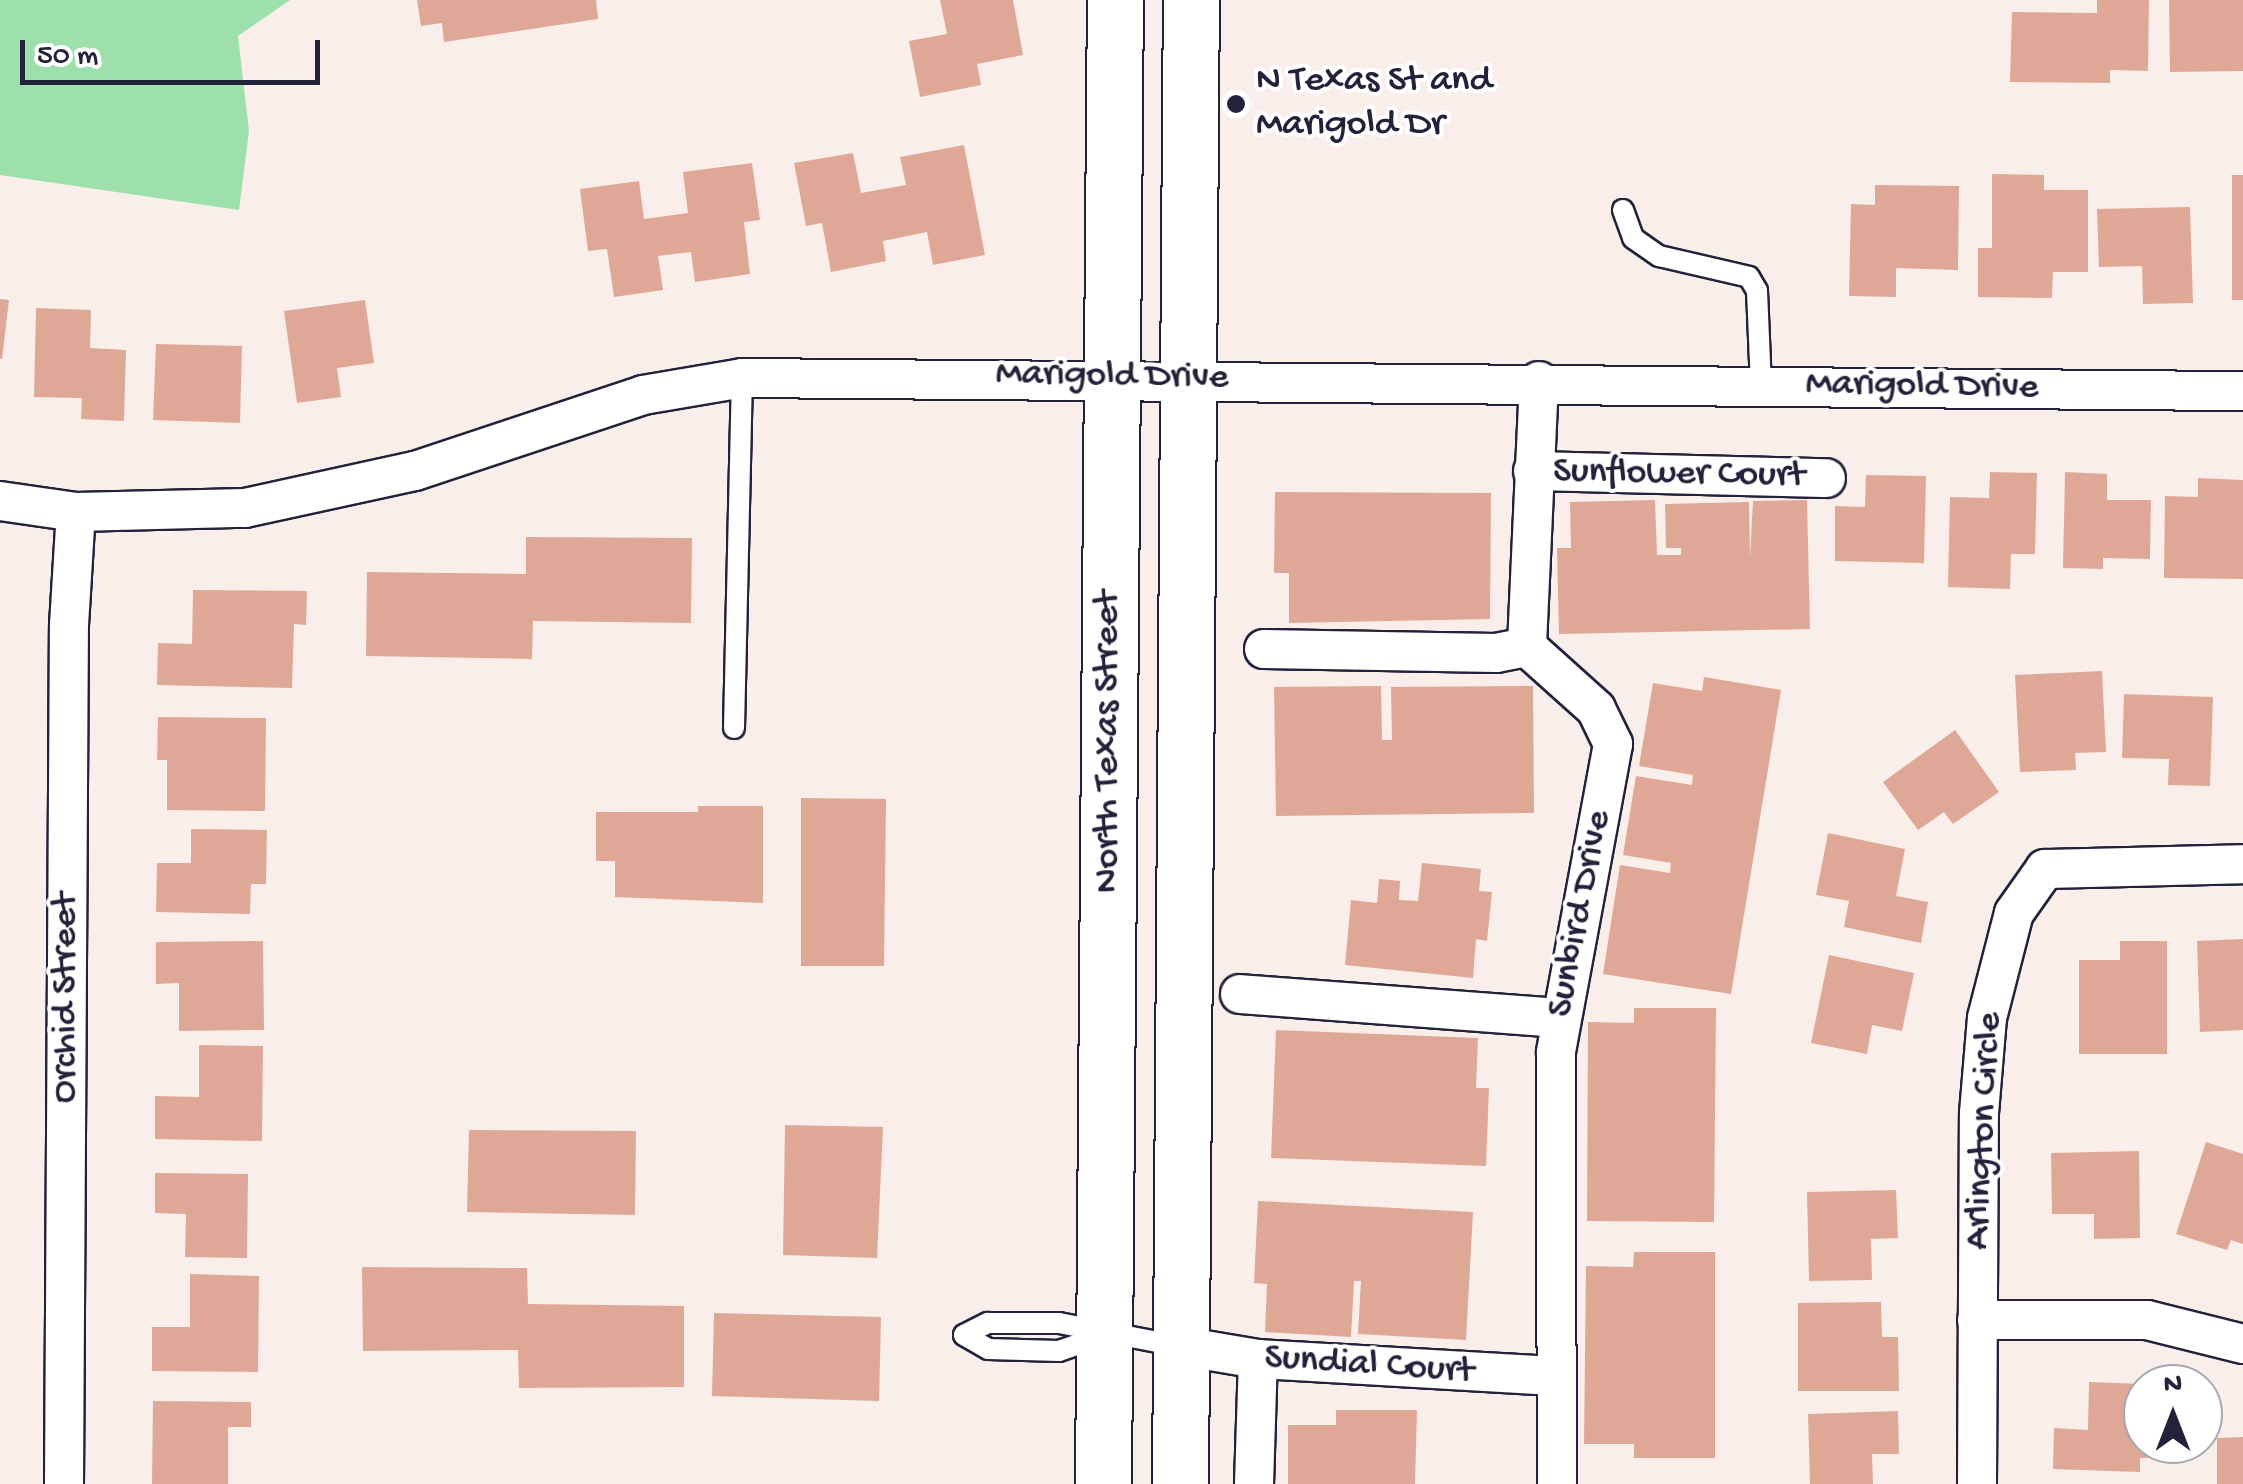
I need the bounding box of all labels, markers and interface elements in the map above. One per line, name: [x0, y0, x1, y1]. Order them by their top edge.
scale bar: [25, 20, 325, 82]
text: 50 m: [37, 40, 98, 75]
place label: N Texas St and Marigold Dr: [1256, 59, 1492, 148]
marker: N Texas St and Marigold Dr: [1225, 93, 1247, 115]
street label: Marigold Drive: [995, 352, 1229, 402]
street label: Marigold Drive: [1805, 362, 2039, 412]
street label: Sunflower Court: [1553, 450, 1805, 500]
street label: North Texas Street: [1086, 591, 1132, 893]
street label: Sunbird Drive: [1539, 807, 1623, 1021]
street label: Orchid Street: [44, 893, 90, 1103]
street label: Arlington Circle: [1956, 1011, 2014, 1251]
street label: Sundial Court: [1263, 1336, 1475, 1396]
north arrow: [2123, 1364, 2223, 1464]
text: N: [2164, 1369, 2182, 1402]

